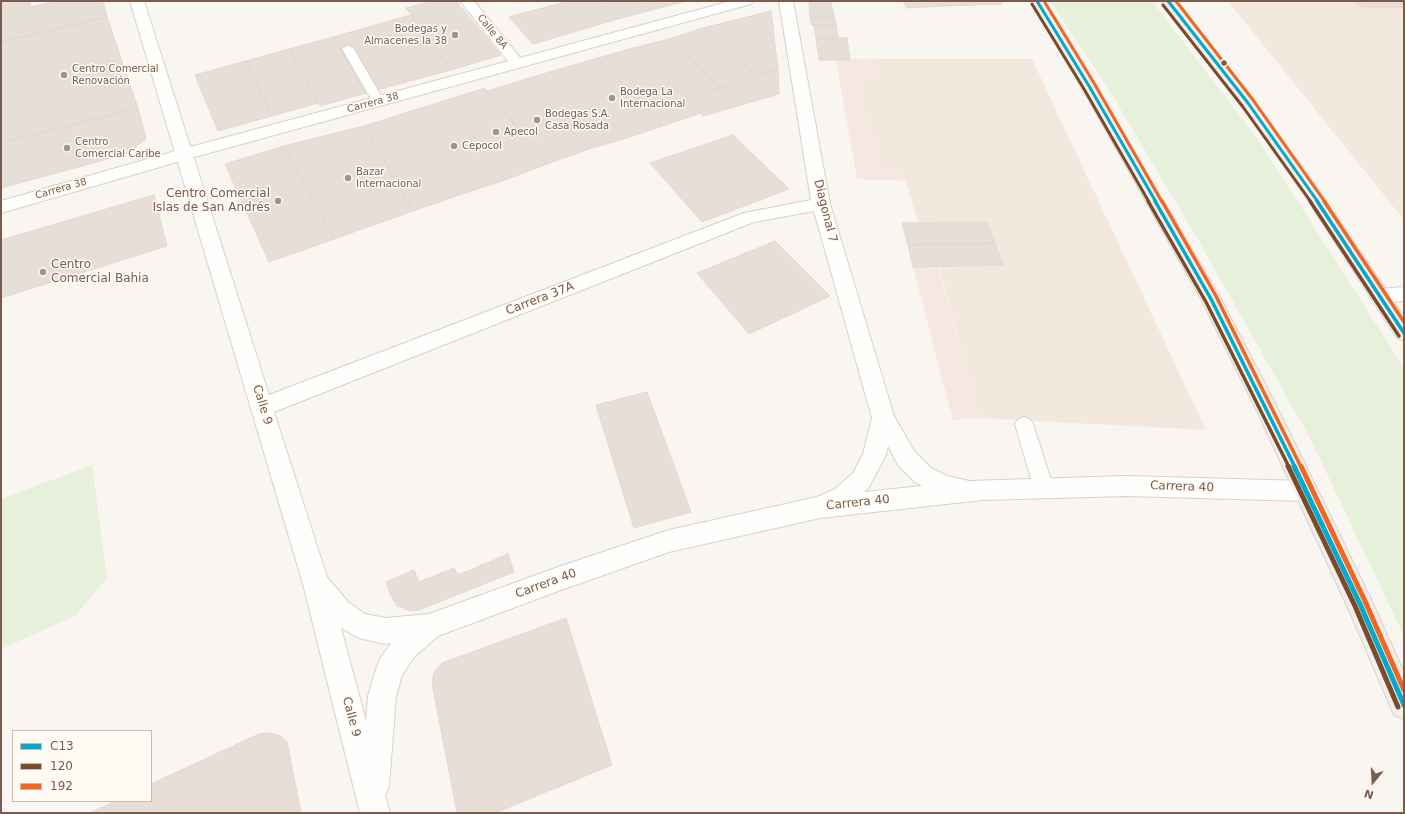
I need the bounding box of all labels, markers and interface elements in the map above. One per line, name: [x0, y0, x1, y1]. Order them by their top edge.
street label: Calle 8A: [474, 12, 510, 52]
place label: Bodegas y Almacenes la 38: [364, 23, 447, 46]
marker: Bodegas y Almacenes la 38: [450, 30, 460, 40]
unlabelled marker: [1219, 58, 1229, 68]
place label: Centro Comercial Renovación: [72, 63, 159, 86]
marker: Centro Comercial Renovación: [59, 70, 69, 80]
place label: Bodega La Internacional: [620, 86, 685, 110]
street label: Carrera 38: [346, 90, 400, 116]
marker: Bodega La Internacional: [607, 93, 617, 103]
place label: Bodegas S.A. Casa Rosada: [545, 108, 611, 132]
marker: Bodegas S.A. Casa Rosada: [532, 115, 542, 125]
place label: Apecol: [504, 126, 538, 138]
marker: Apecol: [491, 127, 501, 137]
place label: Centro Comercial Caribe: [75, 136, 161, 160]
place label: Cepocol: [462, 140, 502, 152]
marker: Cepocol: [449, 141, 459, 151]
marker: Centro Comercial Caribe: [62, 143, 72, 153]
place label: Bazar Internacional: [356, 166, 421, 190]
marker: Bazar Internacional: [343, 173, 353, 183]
street label: Carrera 38: [34, 176, 88, 202]
street label: Diagonal 7: [810, 178, 840, 244]
place label: Centro Comercial Islas de San Andrés: [153, 187, 270, 215]
marker: Centro Comercial Islas de San Andrés: [273, 196, 283, 206]
place label: Centro Comercial Bahia: [51, 258, 149, 286]
marker: Centro Comercial Bahia: [38, 267, 48, 277]
street label: Carrera 37A: [504, 279, 576, 319]
street label: Calle 9: [249, 383, 275, 427]
street label: Carrera 40: [1150, 479, 1214, 495]
street label: Carrera 40: [825, 493, 891, 513]
street label: Carrera 40: [514, 566, 578, 602]
street label: Calle 9: [339, 695, 363, 739]
legend: [12, 730, 152, 802]
text: C13: [50, 739, 74, 753]
text: 120: [50, 759, 73, 773]
north arrow: [1353, 762, 1393, 802]
text: 192: [50, 779, 73, 793]
text: N: [1363, 786, 1376, 801]

